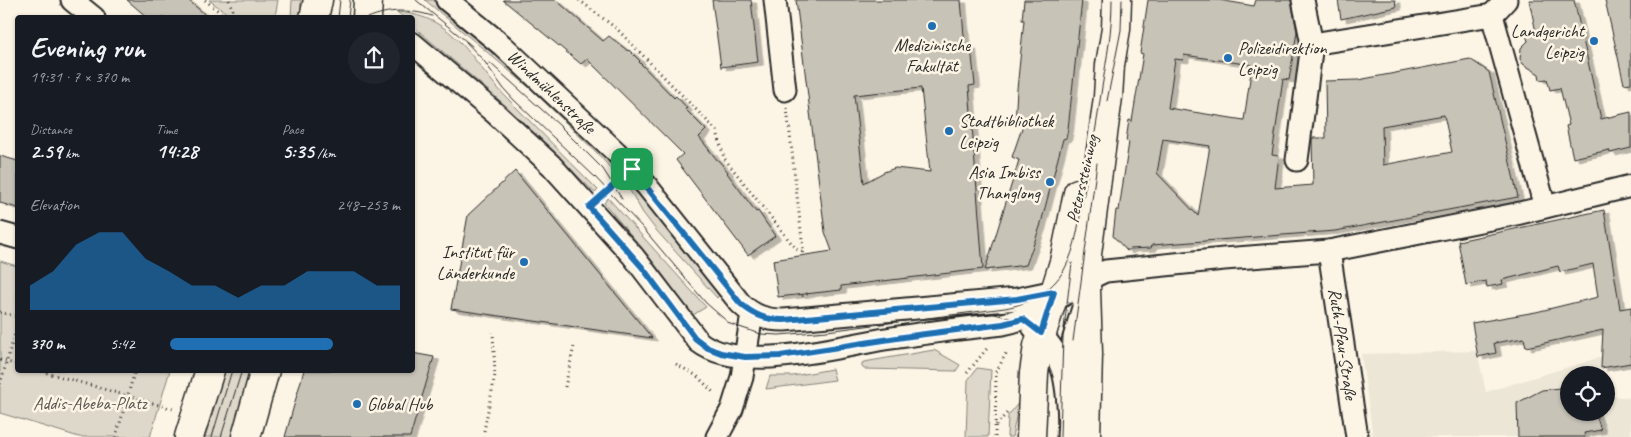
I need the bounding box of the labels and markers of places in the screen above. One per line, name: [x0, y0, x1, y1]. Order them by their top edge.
marker: Medizinische Fakultät: [926, 20, 938, 32]
place label: Landgericht Leipzig: [1511, 20, 1586, 63]
place label: Medizinische Fakultät: [894, 34, 971, 77]
marker: Landgericht Leipzig: [1588, 35, 1600, 47]
place label: Polizeidirektion Leipzig: [1238, 37, 1327, 80]
marker: Polizeidirektion Leipzig: [1222, 52, 1234, 64]
place label: Stadtbibliothek Leipzig: [959, 110, 1055, 153]
marker: Stadtbibliothek Leipzig: [943, 125, 955, 137]
pin: [611, 148, 653, 190]
place label: Asia Imbiss Thanglong: [968, 161, 1042, 204]
marker: Asia Imbiss Thanglong: [1044, 176, 1056, 188]
place label: Institut für Länderkunde: [437, 241, 517, 284]
marker: Institut für Länderkunde: [518, 256, 530, 268]
place label: Global Hub: [367, 393, 434, 415]
marker: Global Hub: [351, 398, 363, 410]

